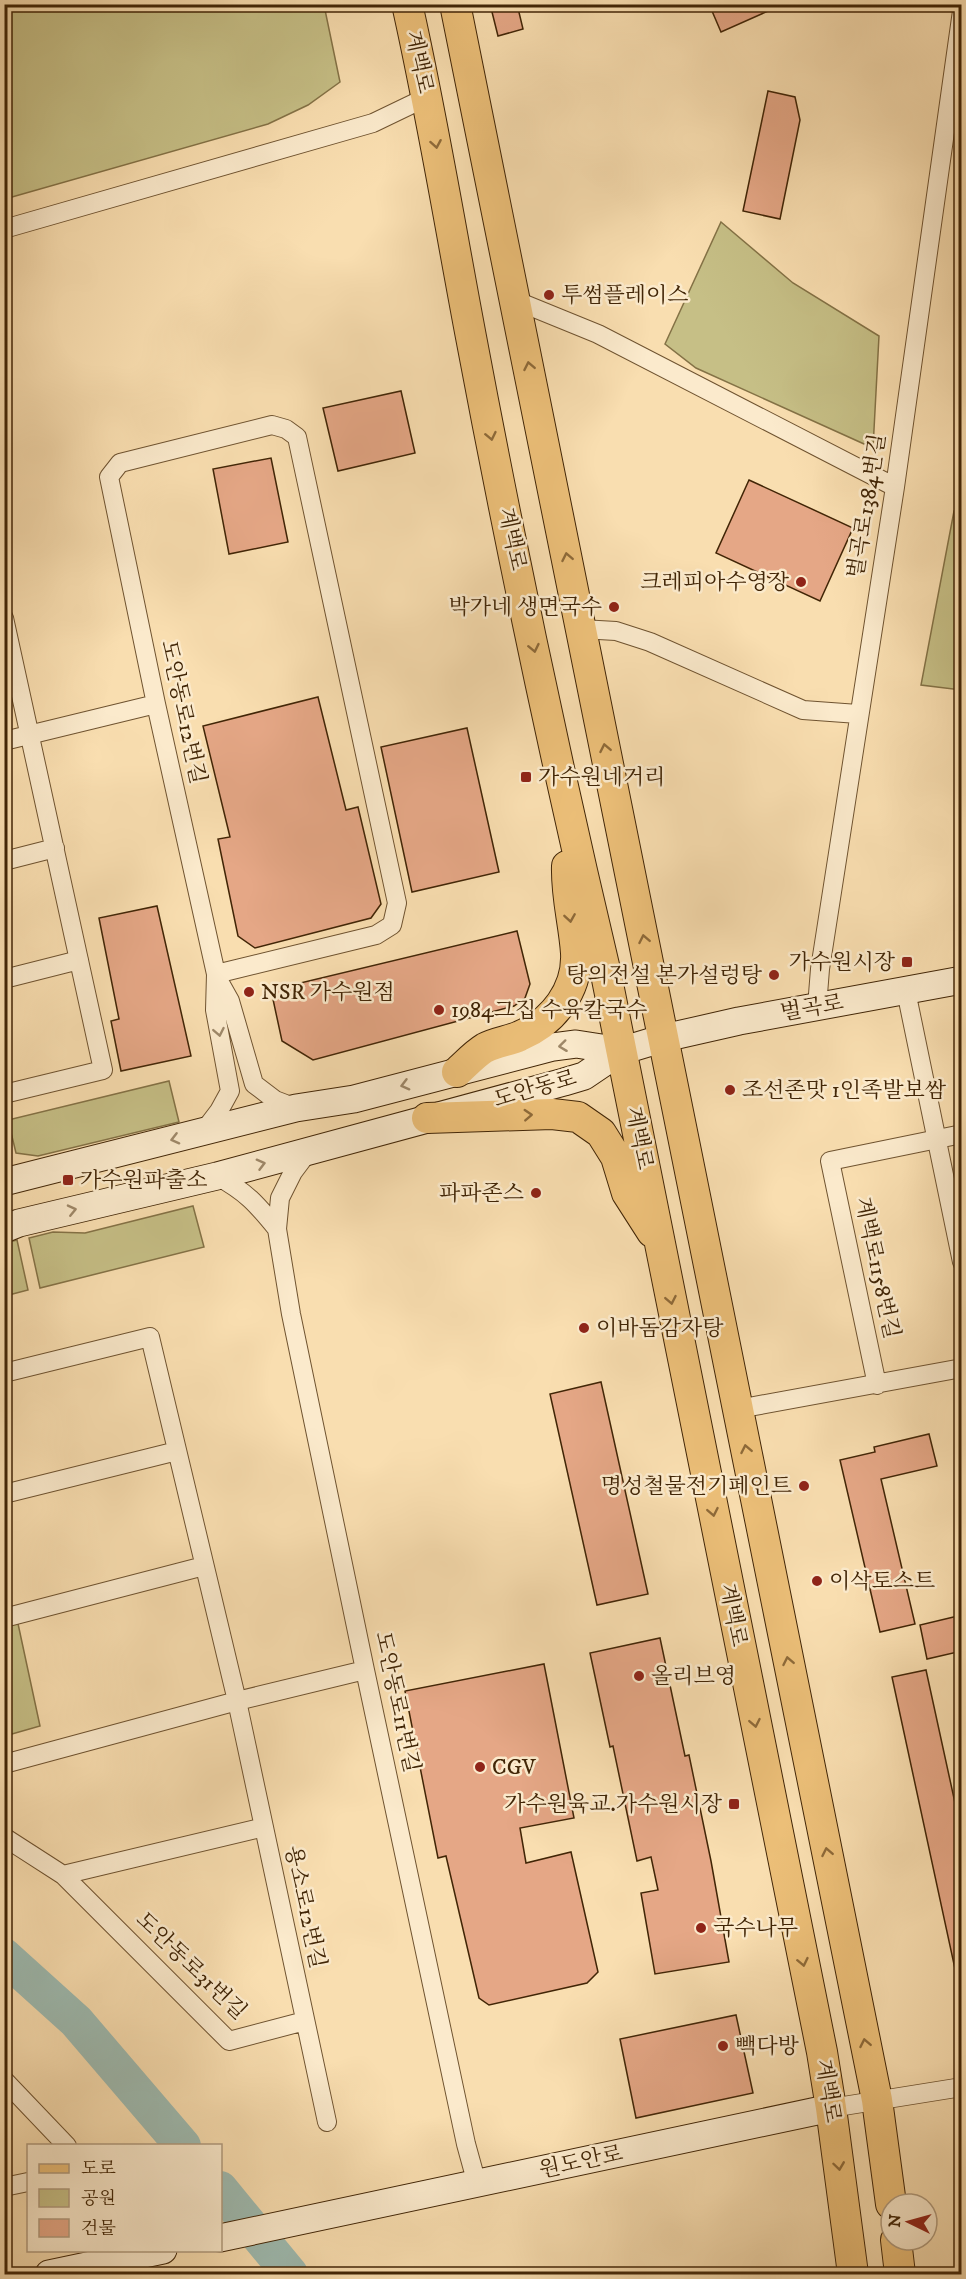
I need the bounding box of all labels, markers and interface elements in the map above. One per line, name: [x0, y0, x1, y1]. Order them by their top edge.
street label: 계백로: [399, 28, 439, 96]
one-way arrow: [429, 139, 442, 149]
place label: 투썸플레이스: [561, 282, 689, 309]
marker: 투썸플레이스: [542, 288, 556, 302]
one-way arrow: [523, 361, 536, 371]
one-way arrow: [484, 431, 497, 441]
street label: 벌곡로1384번길: [842, 432, 892, 580]
street label: 계백로: [492, 505, 532, 573]
one-way arrow: [561, 552, 574, 562]
place label: 크레피아수영장: [640, 569, 790, 596]
marker: 크레피아수영장: [794, 575, 808, 589]
place label: 박가네 생면국수: [449, 594, 602, 621]
marker: 박가네 생면국수: [607, 600, 621, 614]
street label: 도안동로12번길: [155, 638, 211, 786]
one-way arrow: [527, 643, 540, 653]
one-way arrow: [599, 744, 612, 754]
place label: 가수원네거리: [538, 764, 666, 791]
marker: 가수원네거리: [519, 770, 533, 784]
one-way arrow: [564, 913, 576, 922]
one-way arrow: [638, 935, 651, 945]
place label: 가수원시장: [789, 949, 896, 976]
marker: 가수원시장: [900, 955, 914, 969]
place label: 탕의전설 본가설렁탕: [566, 962, 763, 989]
marker: 탕의전설 본가설렁탕: [767, 968, 781, 982]
place label: NSR 가수원점: [261, 979, 395, 1006]
marker: NSR 가수원점: [242, 985, 256, 999]
street label: 벌곡로: [778, 989, 846, 1027]
place label: 1984그집 수육칼국수: [451, 997, 647, 1024]
marker: 1984그집 수육칼국수: [432, 1003, 446, 1017]
one-way arrow: [212, 1027, 225, 1037]
one-way arrow: [559, 1039, 568, 1052]
street label: 도안동로: [490, 1064, 580, 1114]
place label: 조선존맛 1인족발보쌈: [742, 1077, 947, 1104]
one-way arrow: [401, 1078, 411, 1091]
marker: 조선존맛 1인족발보쌈: [723, 1083, 737, 1097]
street label: 계백로: [620, 1104, 658, 1172]
one-way arrow: [523, 1109, 532, 1122]
one-way arrow: [170, 1132, 180, 1145]
one-way arrow: [256, 1159, 266, 1172]
place label: 가수원파출소: [80, 1167, 208, 1194]
marker: 가수원파출소: [61, 1173, 75, 1187]
place label: 파파존스: [439, 1180, 524, 1207]
marker: 파파존스: [529, 1186, 543, 1200]
street label: 계백로1158번길: [849, 1195, 905, 1341]
one-way arrow: [67, 1204, 77, 1217]
one-way arrow: [664, 1294, 677, 1304]
place label: 이바돔감자탕: [596, 1315, 724, 1342]
marker: 이바돔감자탕: [577, 1321, 591, 1335]
one-way arrow: [740, 1444, 753, 1454]
place label: 명성철물전기페인트: [601, 1473, 792, 1500]
marker: 명성철물전기페인트: [797, 1479, 811, 1493]
one-way arrow: [706, 1506, 719, 1516]
place label: 이삭토스트: [829, 1568, 935, 1595]
marker: 이삭토스트: [810, 1574, 824, 1588]
street label: 계백로: [714, 1581, 752, 1649]
street label: 도안동로11번길: [369, 1629, 425, 1775]
one-way arrow: [782, 1656, 795, 1666]
place label: 올리브영: [651, 1663, 736, 1690]
marker: 올리브영: [632, 1669, 646, 1683]
one-way arrow: [748, 1718, 761, 1728]
place label: CGV: [492, 1754, 537, 1781]
marker: CGV: [473, 1760, 487, 1774]
place label: 가수원육교.가수원시장: [504, 1791, 723, 1818]
marker: 가수원육교.가수원시장: [727, 1797, 741, 1811]
street label: 용소로12번길: [279, 1843, 331, 1971]
one-way arrow: [821, 1847, 834, 1857]
street label: 도안동로31번길: [130, 1906, 252, 2026]
place label: 국수나무: [713, 1915, 798, 1942]
marker: 국수나무: [694, 1921, 708, 1935]
one-way arrow: [796, 1957, 809, 1967]
place label: 빽다방: [735, 2033, 800, 2060]
one-way arrow: [859, 2038, 872, 2048]
marker: 빽다방: [716, 2039, 730, 2053]
street label: 계백로: [810, 2057, 846, 2125]
street label: 원도안로: [537, 2140, 625, 2184]
legend: [27, 2144, 222, 2252]
text: 도로: [81, 2158, 116, 2180]
one-way arrow: [832, 2162, 845, 2171]
text: 공원: [81, 2188, 116, 2210]
north arrow: [879, 2192, 939, 2252]
text: N: [885, 2213, 906, 2228]
text: 건물: [81, 2218, 116, 2240]

